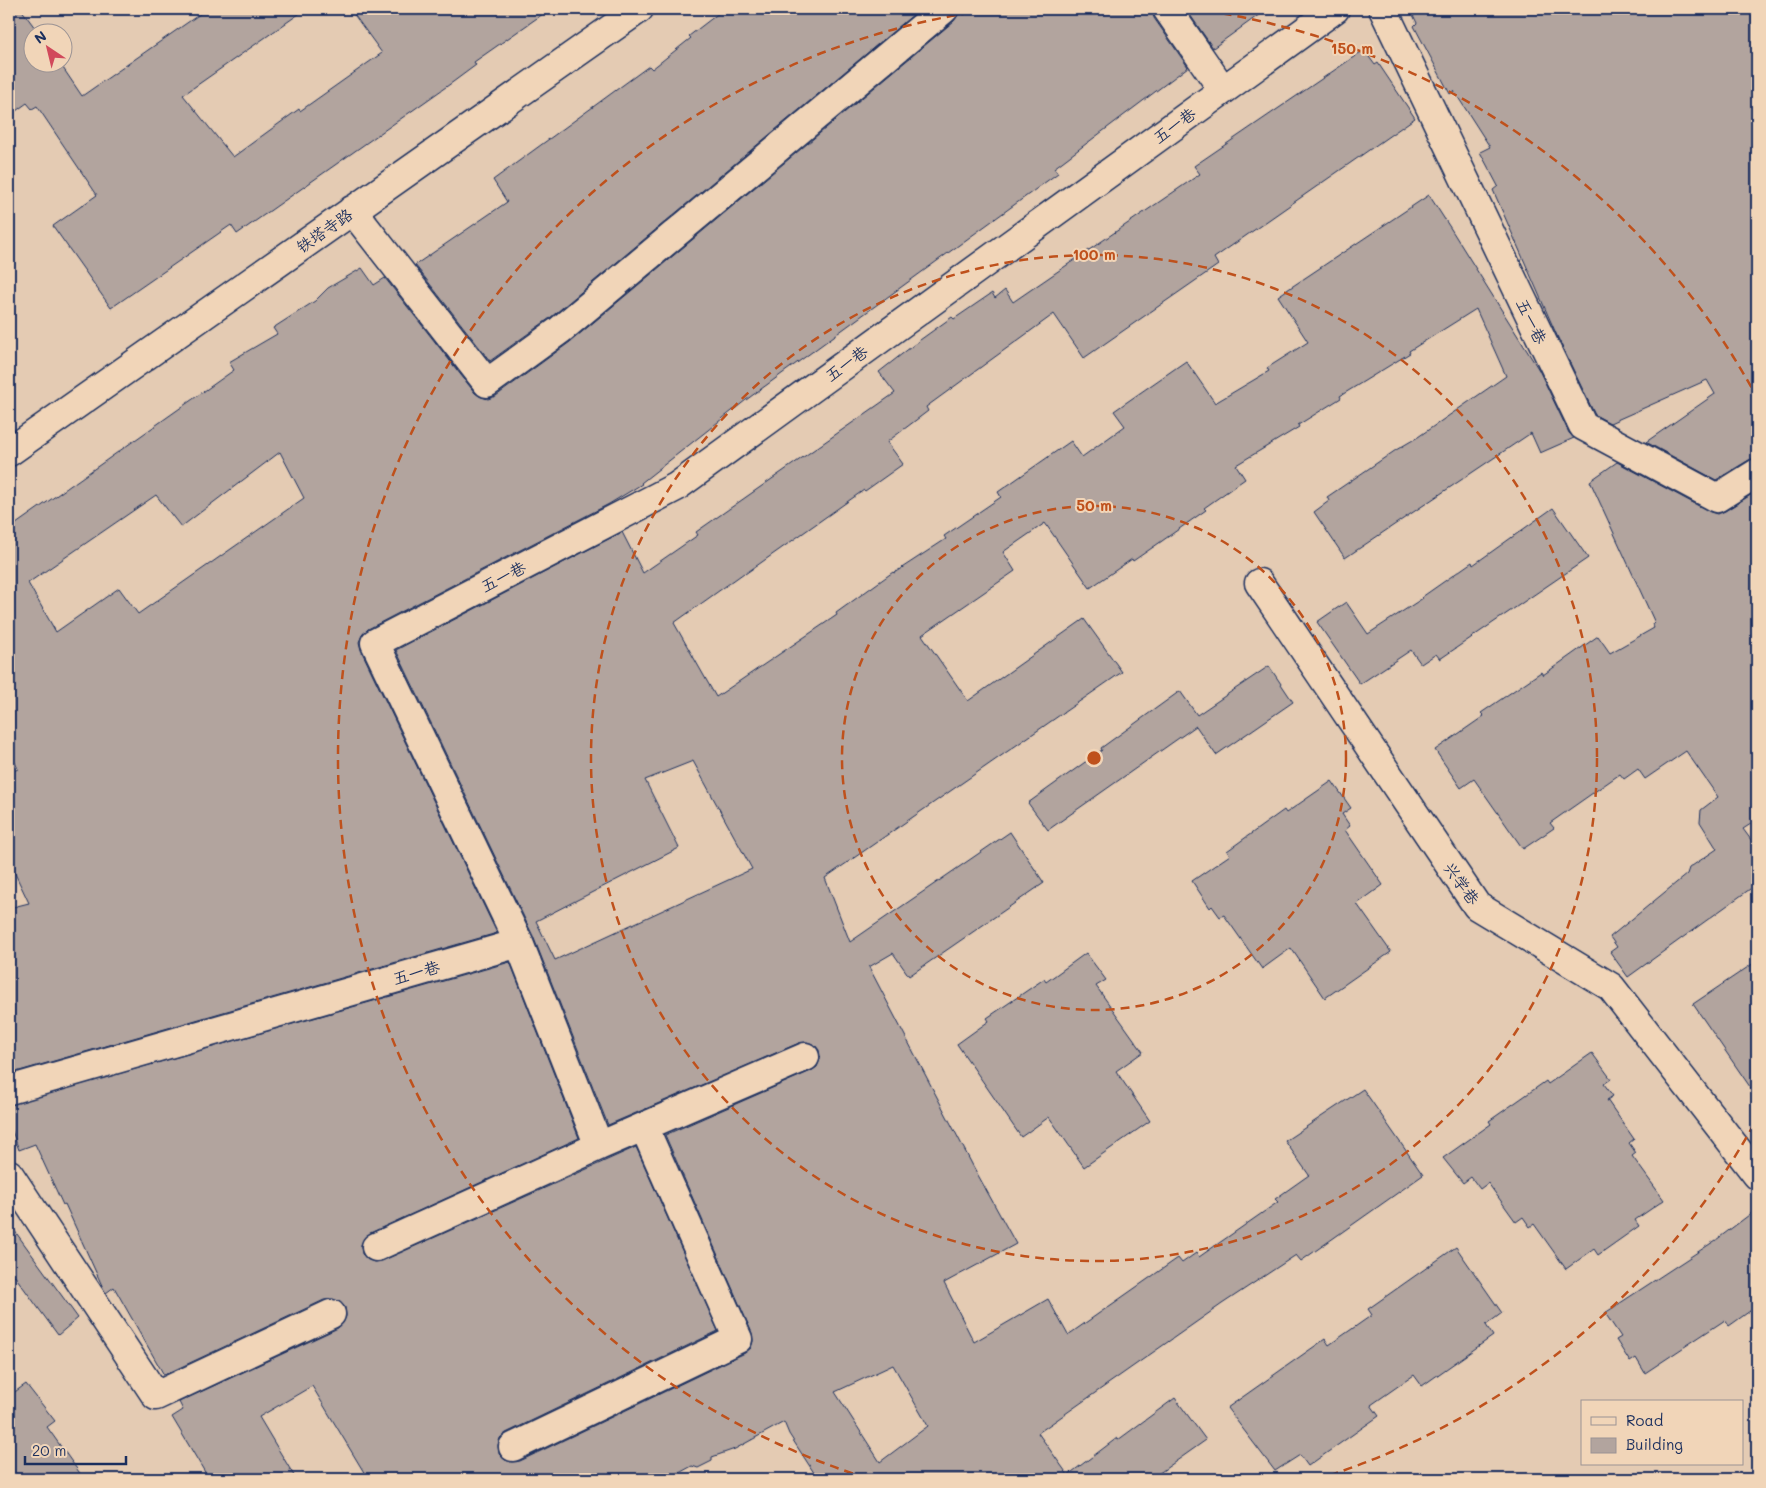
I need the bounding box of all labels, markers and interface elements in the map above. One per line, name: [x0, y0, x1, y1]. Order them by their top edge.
north arrow: [22, 22, 72, 72]
text: N: [30, 26, 50, 48]
text: 150 m: [1331, 38, 1373, 58]
street label: 五一巷: [1148, 102, 1200, 148]
street label: 铁塔寺路: [292, 203, 356, 257]
text: 100 m: [1072, 244, 1116, 264]
street label: 五一巷: [1512, 295, 1552, 347]
street label: 五一巷: [820, 340, 872, 386]
text: 50 m: [1076, 495, 1112, 515]
street label: 五一巷: [477, 556, 529, 596]
centre of rings: [1085, 749, 1103, 767]
street label: 兴学巷: [1439, 857, 1485, 909]
street label: 五一巷: [390, 955, 442, 989]
legend: [1581, 1400, 1744, 1466]
text: Road: [1626, 1410, 1663, 1430]
scale bar: [25, 1433, 126, 1465]
text: Building: [1626, 1434, 1683, 1454]
text: 20 m: [32, 1440, 66, 1460]

